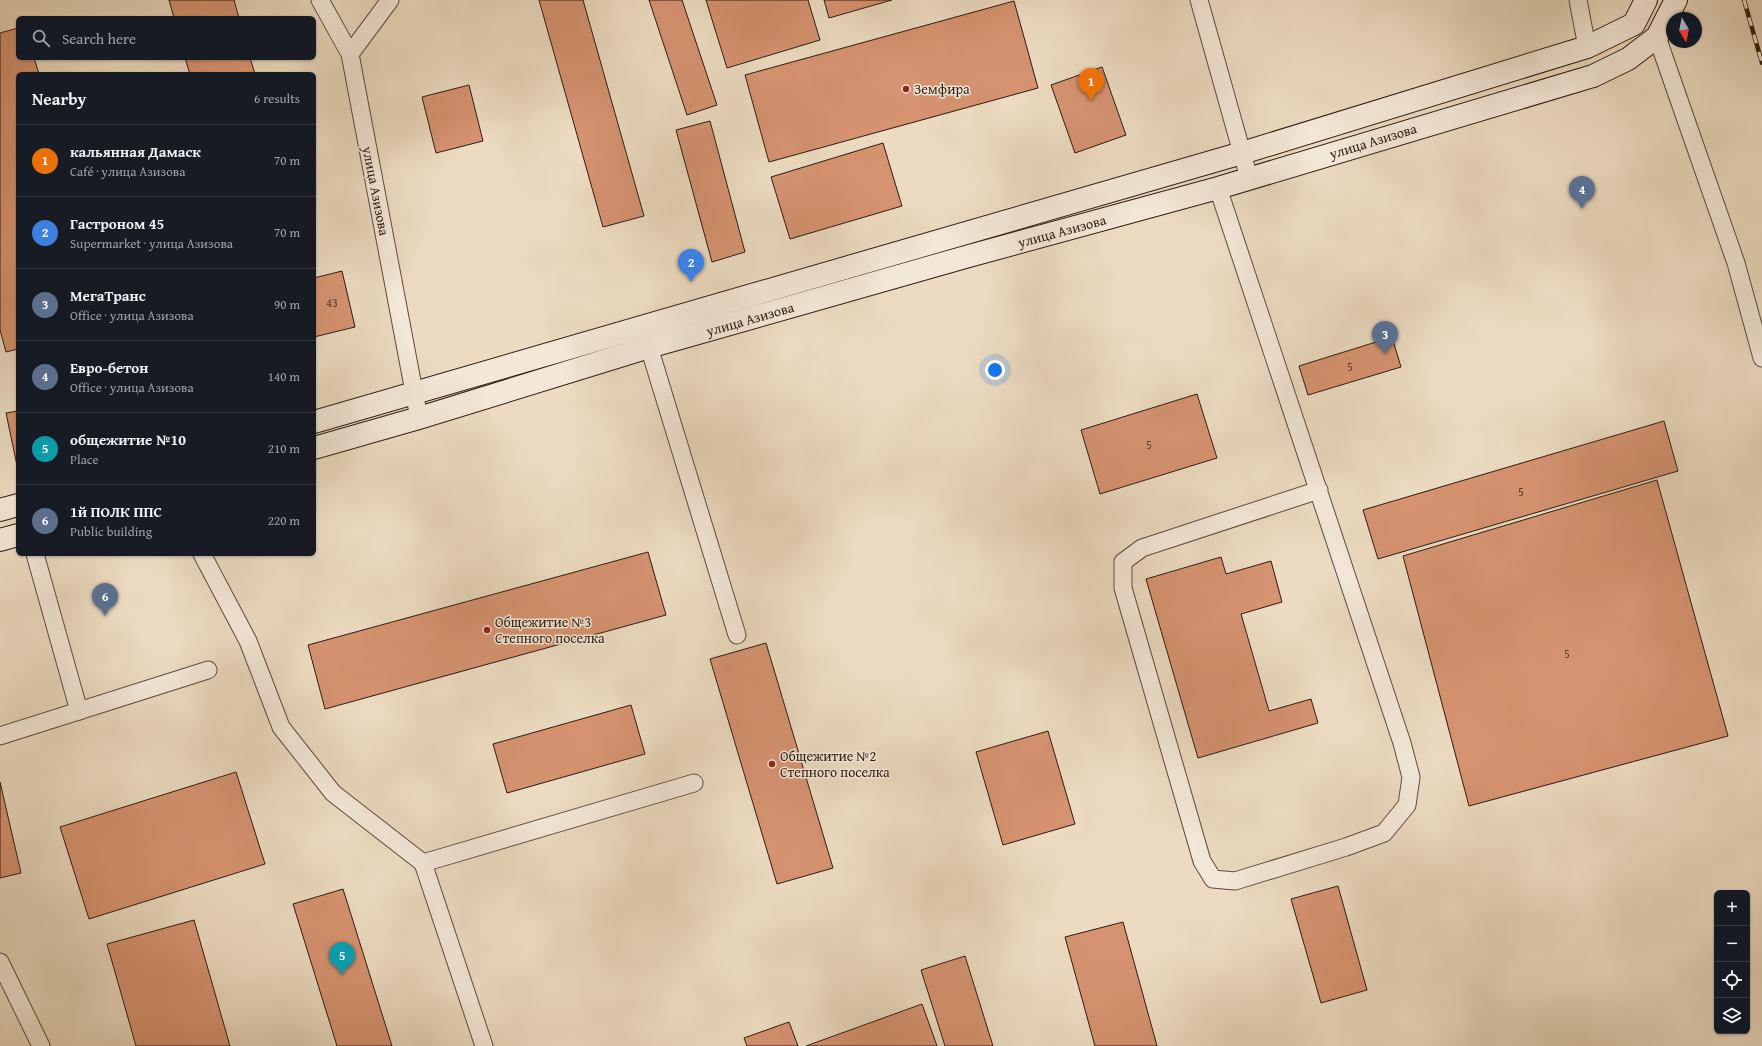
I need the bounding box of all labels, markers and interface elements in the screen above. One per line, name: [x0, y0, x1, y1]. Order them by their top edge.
north arrow: [1666, 12, 1702, 48]
search box: [16, 16, 316, 60]
icon: search: [30, 27, 52, 49]
text: Search here: [62, 28, 136, 49]
pin: 1: [1078, 68, 1104, 101]
place label: Земфира: [914, 79, 970, 99]
marker: Земфира: [901, 84, 911, 94]
text: Nearby: [32, 86, 86, 111]
text: 6 results: [254, 89, 300, 108]
street label: улица Азизова: [1326, 118, 1420, 164]
text: кальянная Дамаск: [70, 141, 201, 162]
street label: улица Азизова: [357, 144, 395, 238]
text: 1: [42, 151, 48, 170]
text: 70 m: [274, 151, 300, 170]
text: Café · улица Азизова: [70, 162, 185, 181]
pin: 4: [1569, 176, 1595, 209]
street label: улица Азизова: [1015, 210, 1109, 253]
text: Гастроном 45: [70, 213, 164, 234]
text: 2: [42, 223, 48, 242]
text: 70 m: [274, 223, 300, 242]
text: Supermarket · улица Азизова: [70, 234, 233, 253]
pin: 2: [678, 249, 704, 282]
text: МегаТранс: [70, 285, 146, 306]
house number: 43: [326, 294, 338, 311]
text: 3: [42, 295, 48, 314]
text: 90 m: [274, 295, 300, 314]
street label: улица Азизова: [703, 297, 797, 341]
text: Office · улица Азизова: [70, 306, 194, 325]
pin: 3: [1372, 321, 1398, 354]
text: Евро-бетон: [70, 357, 149, 378]
house number: 5: [1347, 358, 1353, 375]
your location: [985, 360, 1005, 380]
text: 4: [42, 367, 48, 386]
text: 140 m: [268, 367, 300, 386]
text: Office · улица Азизова: [70, 378, 194, 397]
text: общежитие №10: [70, 429, 186, 450]
house number: 5: [1146, 436, 1152, 453]
text: 5: [42, 439, 48, 458]
text: 210 m: [268, 439, 300, 458]
text: Place: [70, 450, 99, 469]
house number: 5: [1518, 483, 1524, 500]
text: 1й ПОЛК ППС: [70, 501, 162, 522]
text: 6: [42, 511, 48, 530]
text: 220 m: [268, 511, 300, 530]
text: Public building: [70, 522, 152, 541]
pin: 6: [92, 583, 118, 616]
place label: Общежитие №3 Степного поселка: [495, 612, 605, 648]
marker: Общежитие №3 Степного поселка: [482, 625, 492, 635]
house number: 5: [1564, 645, 1570, 662]
place label: Общежитие №2 Степного поселка: [780, 746, 890, 782]
marker: Общежитие №2 Степного поселка: [767, 759, 777, 769]
map controls: [1714, 890, 1750, 1034]
button: +: [1714, 890, 1750, 926]
button: −: [1714, 926, 1750, 962]
pin: 5: [329, 942, 355, 975]
button: locate: [1714, 962, 1750, 998]
button: layers: [1714, 998, 1750, 1034]

